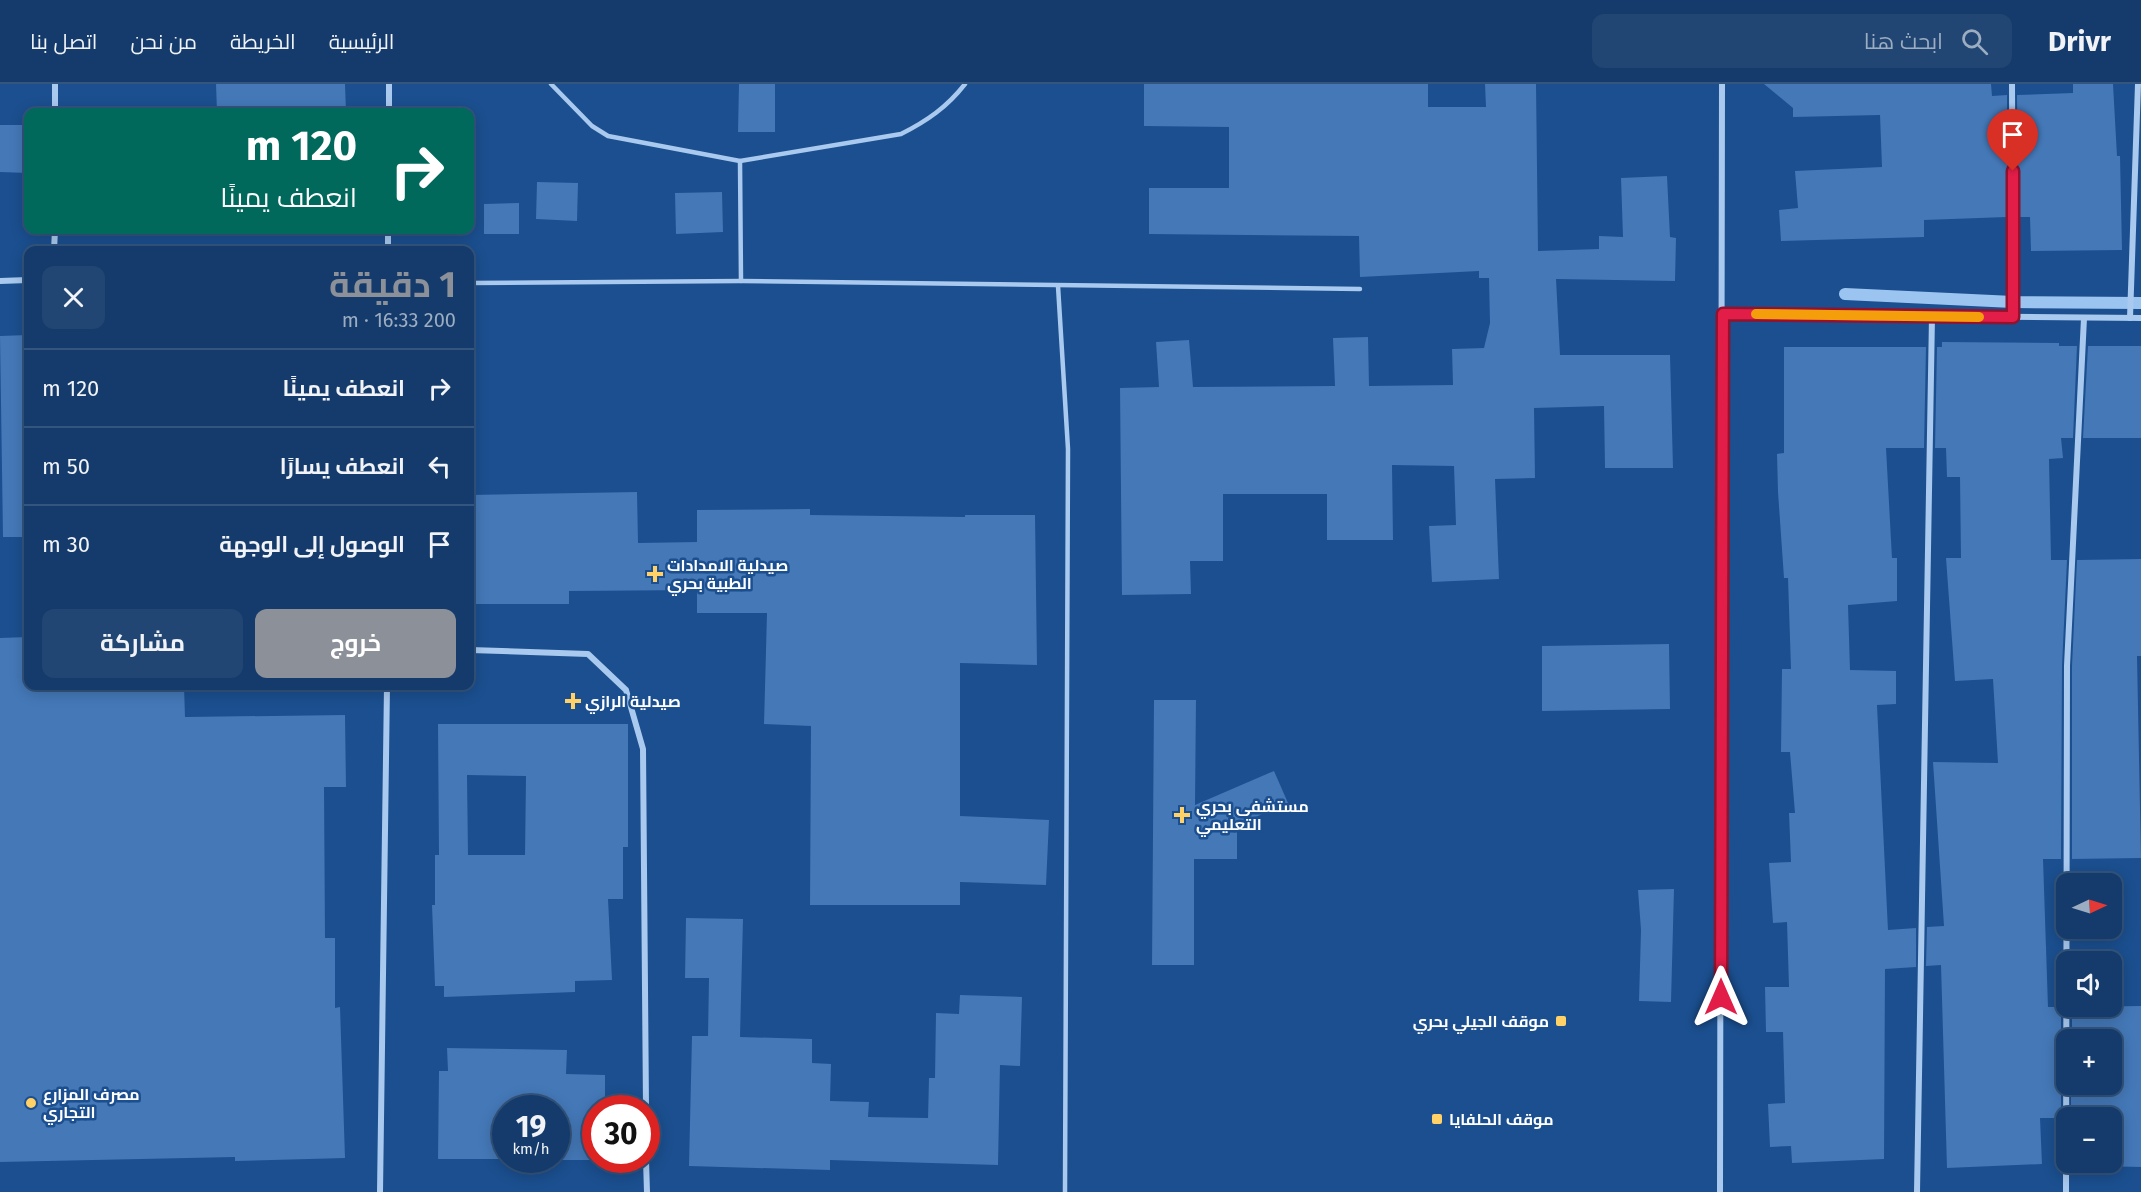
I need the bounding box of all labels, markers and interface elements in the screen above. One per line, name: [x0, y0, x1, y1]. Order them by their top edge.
search box: [1592, 14, 2012, 68]
icon: search: [1958, 25, 1991, 58]
text: Drivr: [2048, 25, 2111, 58]
text: ابحث هنا: [1864, 28, 1943, 55]
text: اتصل بنا: [30, 29, 97, 55]
text: من نحن: [130, 29, 197, 55]
text: الخريطة: [230, 29, 296, 55]
text: الرئيسية: [329, 29, 395, 55]
pin: [1987, 109, 2038, 171]
icon: arrive: [1996, 118, 2029, 151]
text: 120 m: [246, 121, 357, 171]
icon: right: [378, 132, 456, 210]
text: انعطف يمينًا: [220, 182, 357, 214]
text: 1 دقيقة: [329, 263, 456, 307]
button: close: [42, 266, 105, 329]
text: 200 m · 16:33: [342, 308, 456, 332]
icon: right: [423, 372, 456, 405]
text: 120 m: [42, 375, 99, 402]
text: انعطف يمينًا: [283, 375, 405, 402]
icon: left: [423, 450, 456, 483]
text: 50 m: [42, 453, 90, 480]
text: انعطف يسارًا: [280, 453, 405, 480]
icon: arrive: [423, 528, 456, 561]
text: 30 m: [42, 531, 90, 558]
text: الوصول إلى الوجهة: [219, 531, 405, 558]
place label: صيدلية الامدادات الطبية بحري: [667, 556, 788, 596]
marker: صيدلية الامدادات الطبية بحري: [648, 567, 662, 581]
button: مشاركة: [42, 609, 243, 678]
button: خروج: [255, 609, 456, 678]
place label: صيدلية الرازي: [585, 692, 681, 714]
marker: صيدلية الرازي: [566, 694, 580, 708]
place label: مستشفى بحري التعليمي: [1196, 797, 1309, 837]
marker: مستشفى بحري التعليمي: [1173, 806, 1191, 824]
north arrow: [2056, 873, 2122, 939]
map controls: [2056, 873, 2122, 1173]
button: sound: [2056, 951, 2122, 1017]
position arrow: [1689, 965, 1753, 1029]
place label: موقف الجيلي بحري: [1413, 1012, 1549, 1034]
marker: موقف الجيلي بحري: [1554, 1014, 1568, 1028]
button: +: [2056, 1029, 2122, 1095]
place label: مصرف المزارع التجاري: [43, 1085, 140, 1125]
speed limit sign: 30: [582, 1095, 660, 1173]
marker: مصرف المزارع التجاري: [24, 1096, 38, 1110]
button: −: [2056, 1107, 2122, 1173]
text: 19: [516, 1109, 546, 1145]
place label: موقف الحلفايا: [1449, 1110, 1554, 1129]
marker: موقف الحلفايا: [1430, 1112, 1444, 1126]
text: km/h: [512, 1140, 550, 1158]

